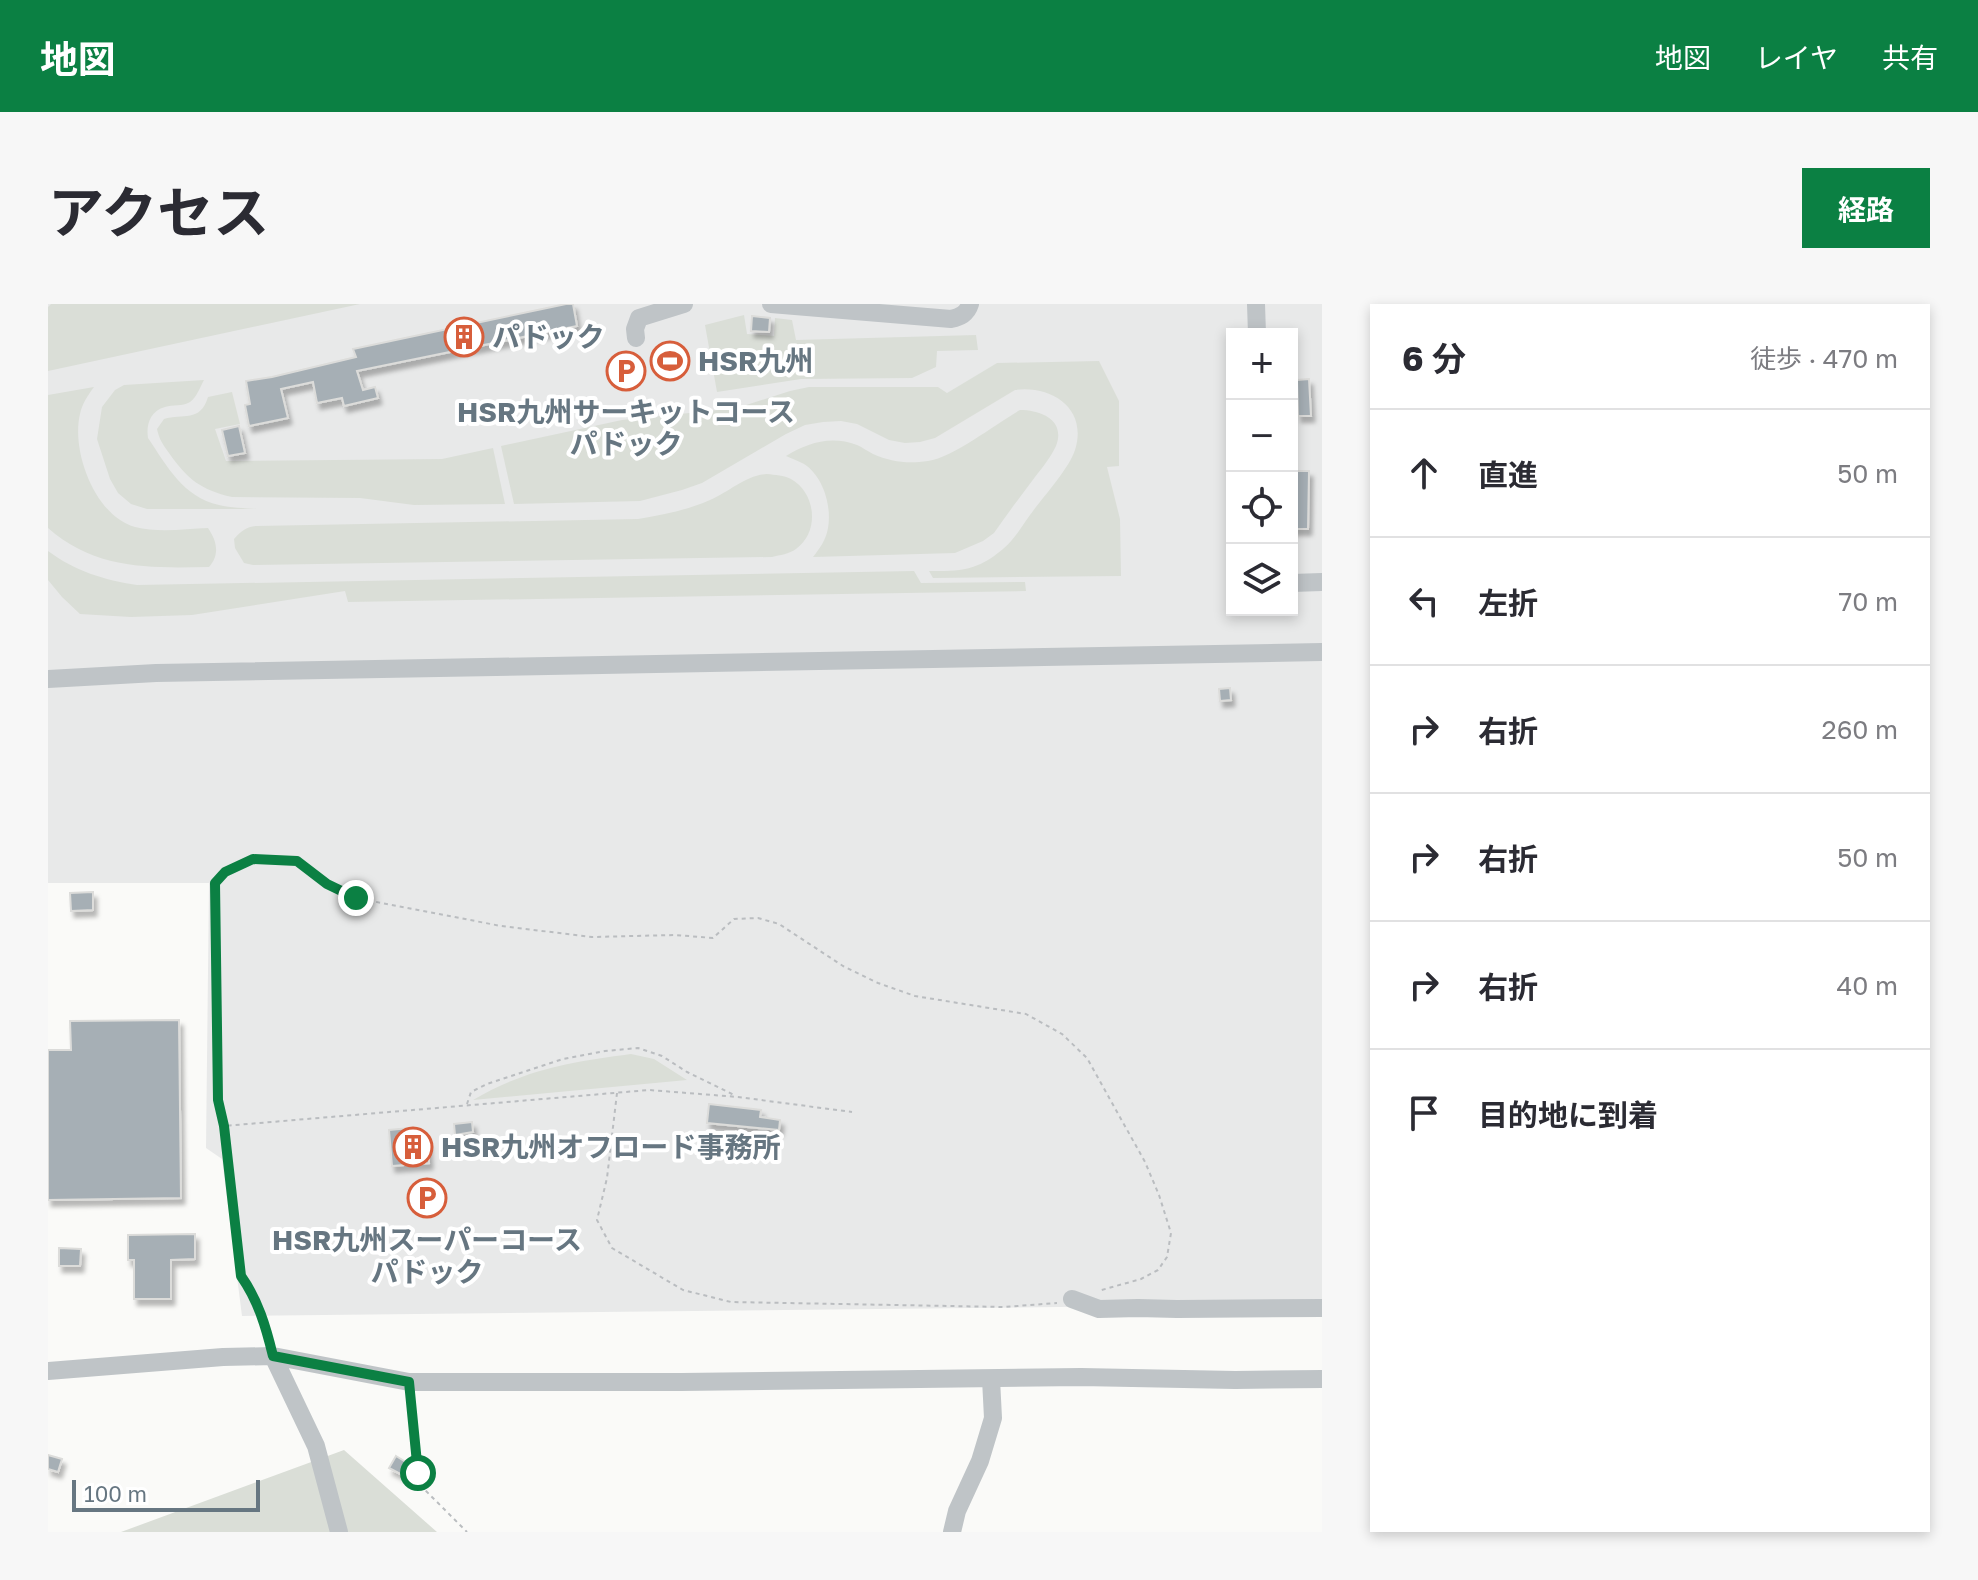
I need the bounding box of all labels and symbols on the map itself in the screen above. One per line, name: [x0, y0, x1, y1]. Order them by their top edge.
building icon: パドック: [443, 316, 485, 358]
place label: パドック: [492, 320, 605, 353]
sports icon: HSR九州: [649, 340, 691, 382]
place label: HSR九州: [698, 344, 814, 377]
parking icon: HSR九州サーキットコース パドック: [605, 350, 647, 392]
place label: HSR九州サーキットコース パドック: [457, 395, 795, 460]
route end: [338, 880, 374, 916]
building icon: HSR九州オフロード事務所: [392, 1126, 434, 1168]
place label: HSR九州オフロード事務所: [441, 1130, 781, 1163]
parking icon: HSR九州スーパーコース パドック: [406, 1177, 448, 1219]
place label: HSR九州スーパーコース パドック: [272, 1223, 582, 1288]
route start: [400, 1455, 436, 1491]
scale bar: [72, 1476, 260, 1512]

